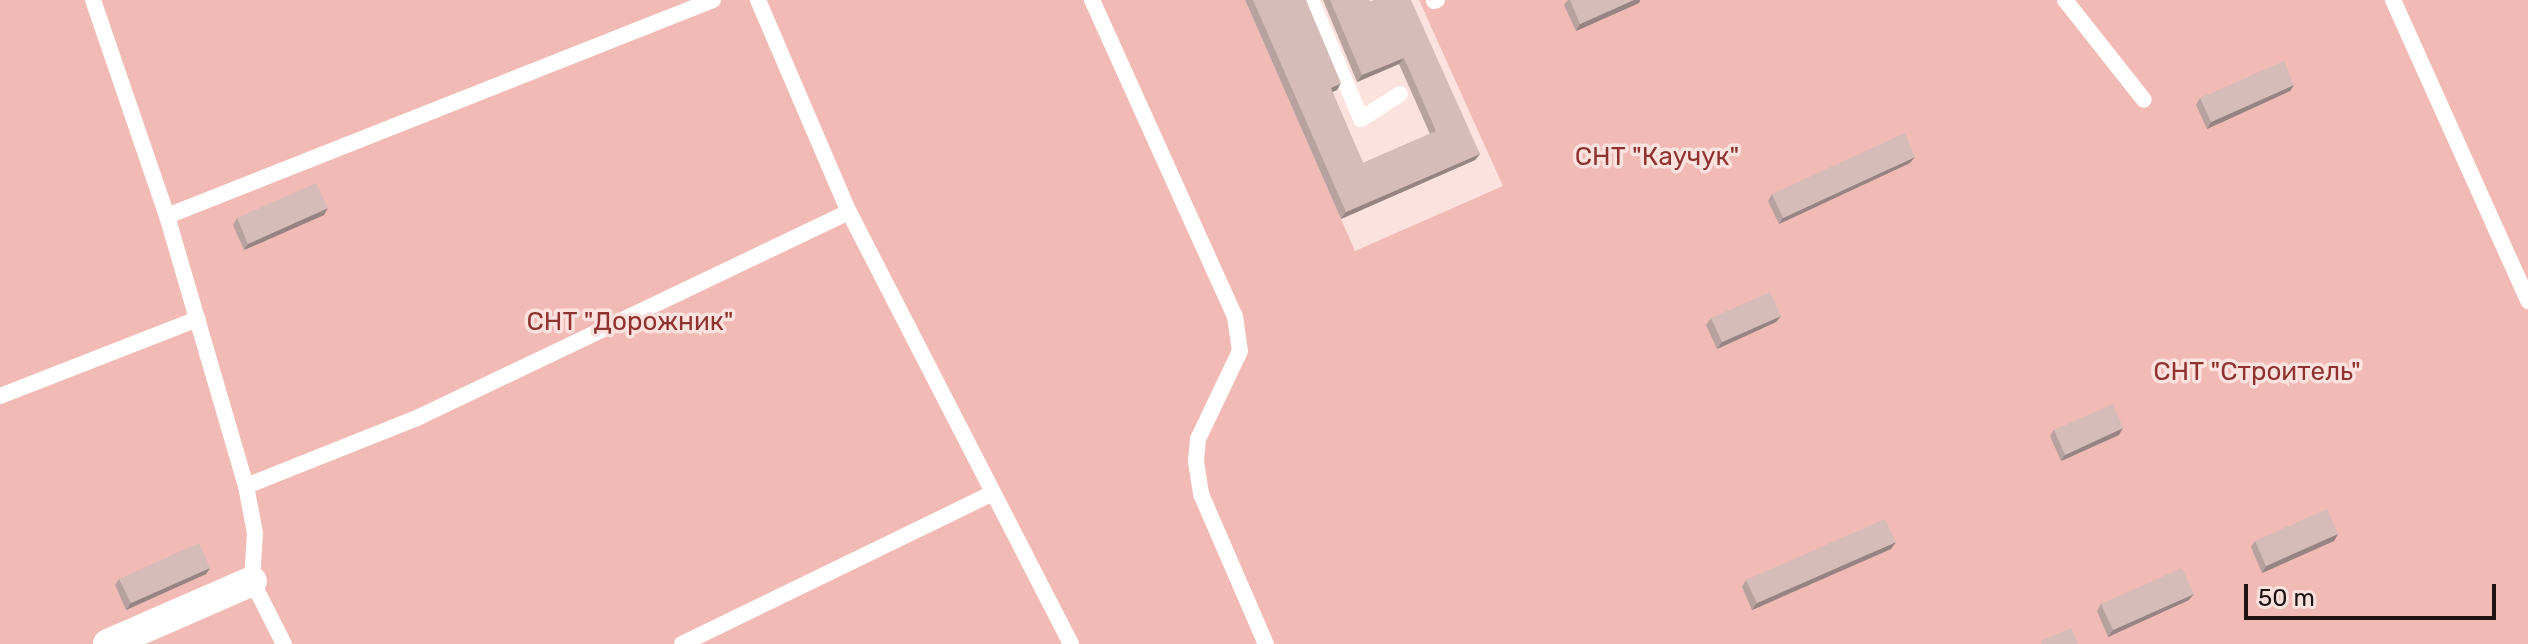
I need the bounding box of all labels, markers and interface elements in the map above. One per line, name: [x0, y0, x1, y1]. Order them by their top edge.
park label: СНТ "Каучук": [1575, 141, 1739, 173]
park label: СНТ "Дорожник": [527, 306, 733, 338]
park label: СНТ "Строитель": [2153, 356, 2361, 388]
scale bar: [2248, 568, 2500, 618]
text: 50 m: [2258, 584, 2315, 612]

